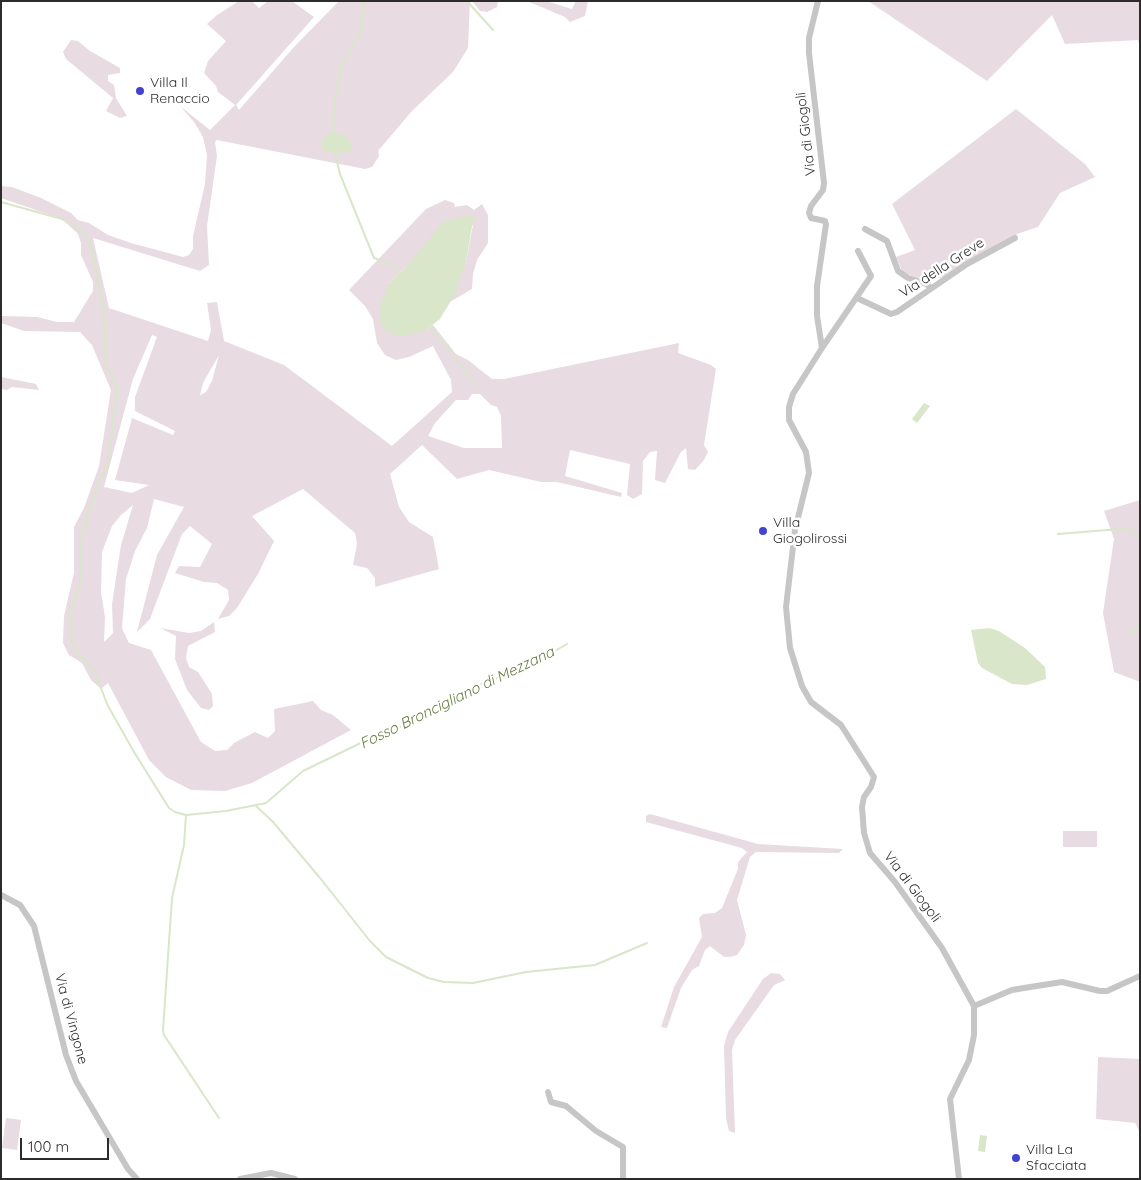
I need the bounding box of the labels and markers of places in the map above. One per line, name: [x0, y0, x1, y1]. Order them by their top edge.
place label: Villa Il Renaccio: [150, 75, 210, 108]
marker: Villa Il Renaccio: [134, 85, 146, 97]
place label: Villa Giogolirossi: [773, 515, 847, 548]
marker: Villa Giogolirossi: [757, 525, 769, 537]
place label: Villa La Sfacciata: [1026, 1142, 1087, 1174]
marker: Villa La Sfacciata: [1010, 1152, 1022, 1164]

